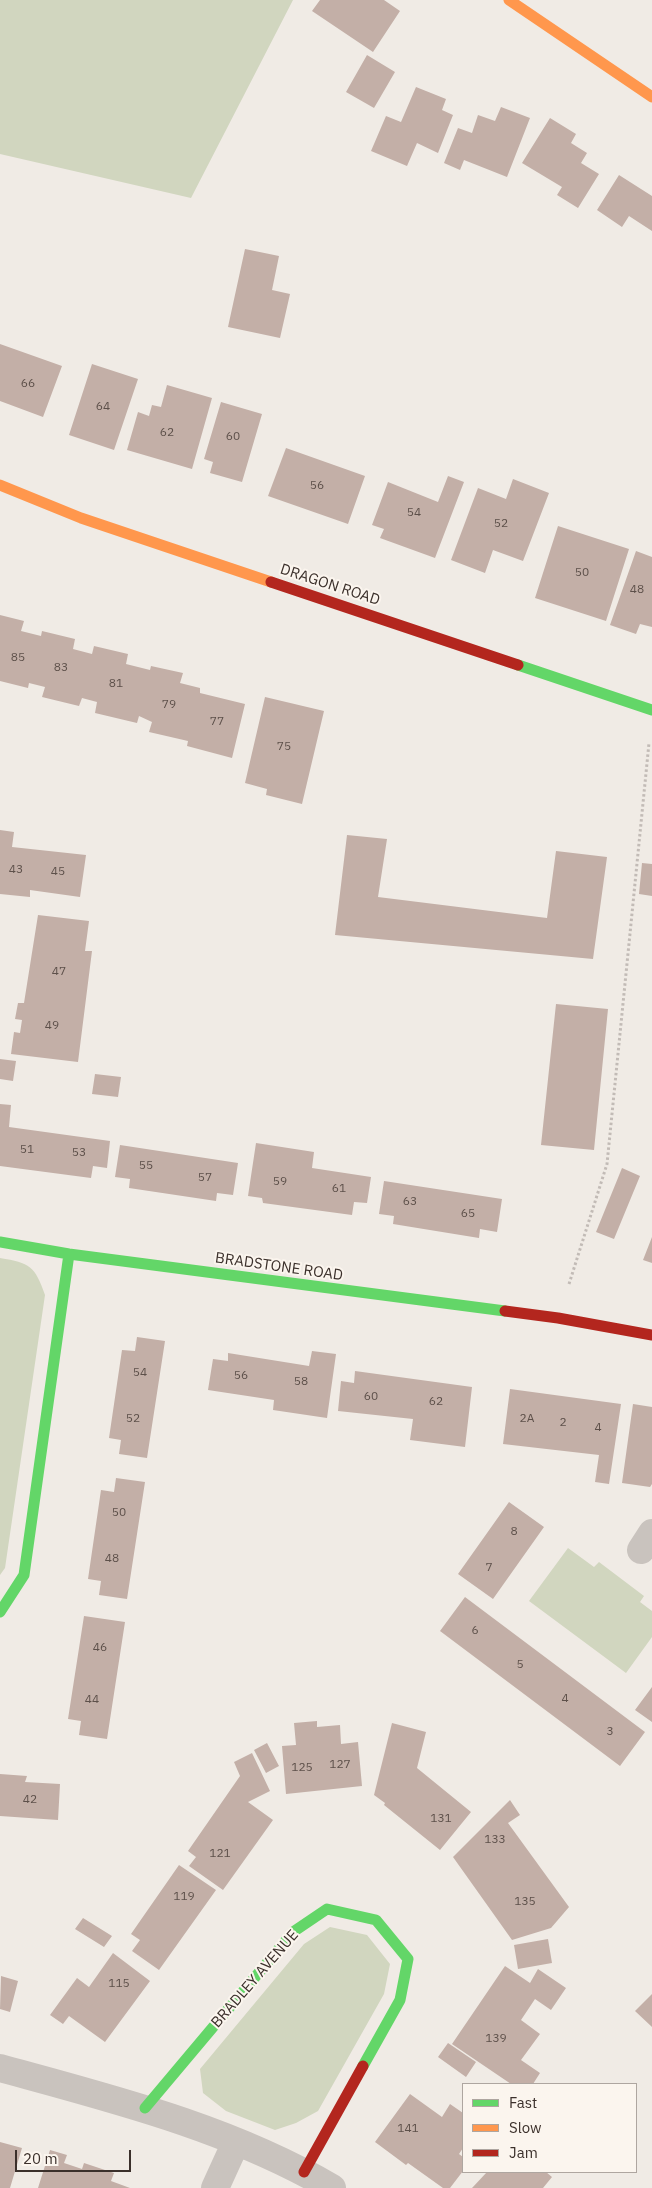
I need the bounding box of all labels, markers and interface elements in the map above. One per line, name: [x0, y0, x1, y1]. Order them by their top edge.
house number: 66: [21, 377, 35, 391]
house number: 64: [96, 400, 110, 414]
house number: 62: [160, 426, 174, 440]
house number: 60: [226, 430, 240, 444]
house number: 56: [310, 479, 324, 493]
house number: 54: [407, 506, 421, 520]
house number: 52: [494, 517, 508, 531]
street label: DRAGON ROAD: [278, 560, 382, 610]
house number: 50: [575, 566, 589, 580]
house number: 48: [630, 583, 644, 597]
house number: 85: [11, 651, 25, 665]
house number: 83: [54, 661, 68, 675]
house number: 81: [109, 677, 123, 691]
house number: 79: [162, 698, 176, 712]
house number: 77: [210, 715, 224, 729]
house number: 75: [277, 740, 291, 754]
house number: 43: [9, 863, 23, 877]
house number: 45: [51, 865, 65, 879]
house number: 47: [52, 965, 66, 979]
house number: 49: [45, 1019, 59, 1033]
house number: 51: [20, 1143, 34, 1157]
house number: 53: [72, 1146, 86, 1160]
house number: 55: [139, 1159, 153, 1173]
house number: 57: [198, 1171, 212, 1185]
house number: 59: [273, 1175, 287, 1189]
house number: 61: [332, 1182, 346, 1196]
house number: 63: [403, 1195, 417, 1209]
house number: 65: [461, 1207, 475, 1221]
street label: BRADSTONE ROAD: [214, 1249, 344, 1285]
house number: 54: [133, 1366, 147, 1380]
house number: 56: [234, 1369, 248, 1383]
house number: 58: [294, 1375, 308, 1389]
house number: 60: [364, 1390, 378, 1404]
house number: 62: [429, 1395, 443, 1409]
house number: 52: [126, 1412, 140, 1426]
house number: 2A: [520, 1412, 534, 1426]
house number: 2: [559, 1416, 567, 1430]
house number: 4: [594, 1421, 602, 1435]
house number: 50: [112, 1506, 126, 1520]
house number: 8: [510, 1525, 518, 1539]
house number: 48: [105, 1552, 119, 1566]
house number: 7: [485, 1561, 493, 1575]
house number: 6: [471, 1624, 479, 1638]
house number: 46: [93, 1641, 107, 1655]
house number: 5: [516, 1658, 524, 1672]
house number: 4: [561, 1692, 569, 1706]
house number: 44: [85, 1693, 99, 1707]
house number: 3: [606, 1725, 614, 1739]
house number: 127: [329, 1758, 351, 1772]
house number: 125: [291, 1761, 313, 1775]
house number: 42: [23, 1793, 37, 1807]
house number: 131: [430, 1812, 452, 1826]
house number: 133: [484, 1833, 506, 1847]
house number: 121: [209, 1847, 231, 1861]
house number: 119: [173, 1890, 195, 1904]
house number: 135: [514, 1895, 536, 1909]
street label: BRADLEY AVENUE: [208, 1926, 302, 2032]
house number: 115: [108, 1977, 130, 1991]
house number: 139: [485, 2032, 507, 2046]
legend: [462, 2083, 637, 2173]
text: Fast: [509, 2093, 537, 2112]
text: Slow: [509, 2118, 542, 2137]
house number: 141: [397, 2122, 419, 2136]
scale bar: [18, 2140, 134, 2172]
text: Jam: [509, 2143, 538, 2162]
text: 20 m: [23, 2149, 58, 2168]

